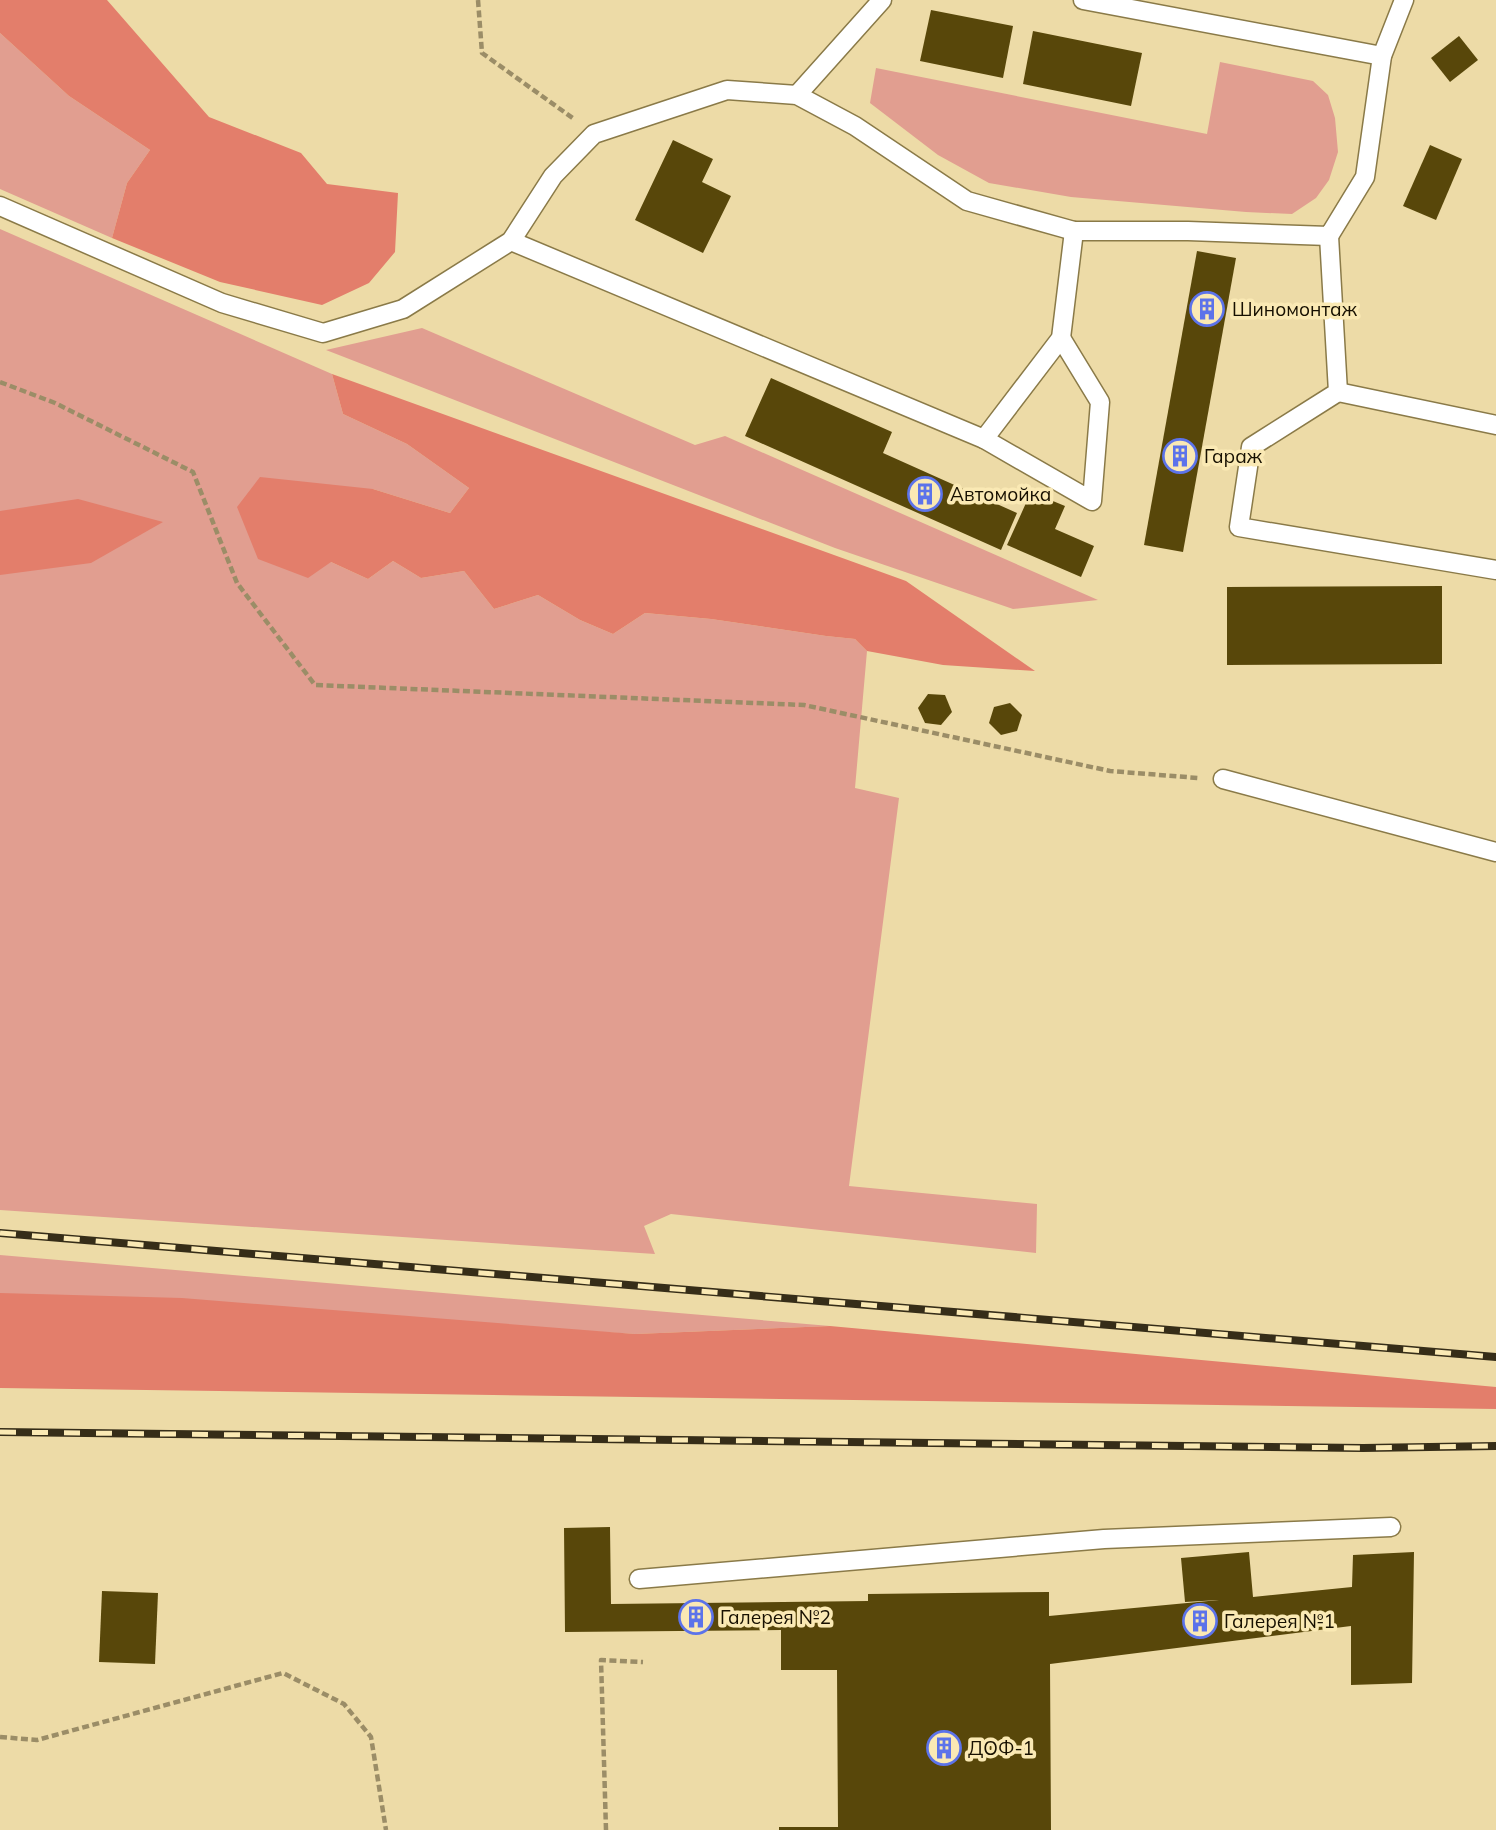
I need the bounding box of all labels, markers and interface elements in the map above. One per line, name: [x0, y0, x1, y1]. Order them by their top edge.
building icon: Шиномонтаж: [1188, 290, 1226, 328]
place label: Шиномонтаж: [1232, 297, 1358, 321]
building icon: Гараж: [1161, 437, 1199, 475]
place label: Гараж: [1204, 444, 1263, 468]
building icon: Автомойка: [906, 475, 944, 513]
place label: Автомойка: [950, 482, 1051, 506]
building icon: Галерея №2: [677, 1598, 715, 1636]
building icon: Галерея №1: [1181, 1602, 1219, 1640]
place label: Галерея №2: [720, 1605, 831, 1629]
place label: Галерея №1: [1224, 1609, 1335, 1633]
building icon: ДОФ-1: [925, 1729, 963, 1767]
place label: ДОФ-1: [968, 1736, 1034, 1760]

